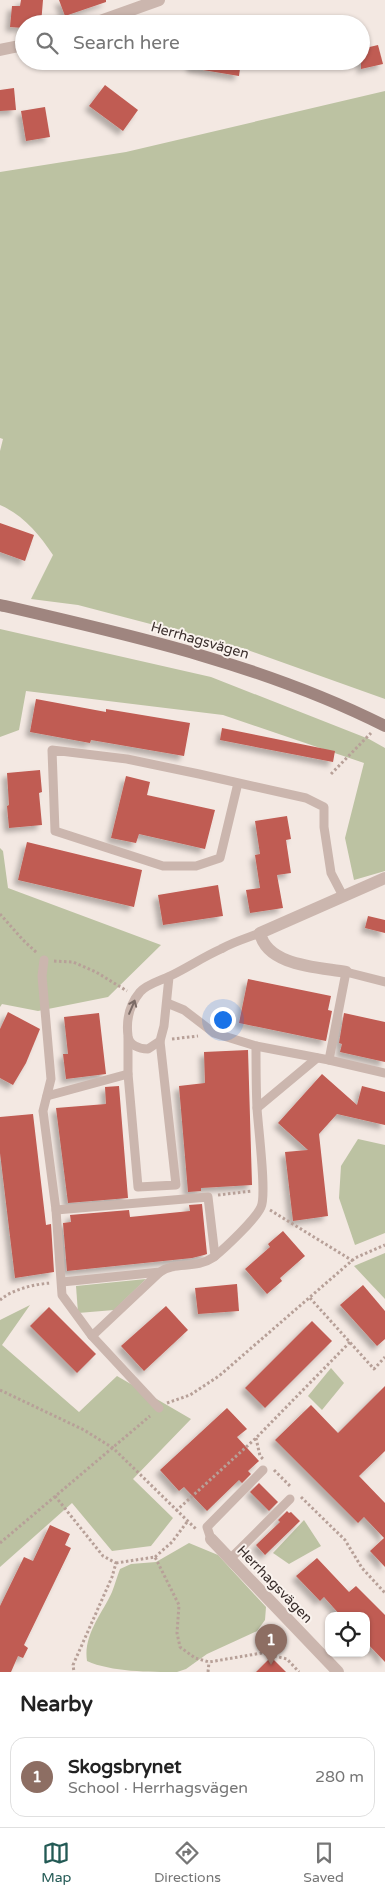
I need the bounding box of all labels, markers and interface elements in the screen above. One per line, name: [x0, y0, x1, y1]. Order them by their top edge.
search box: [15, 15, 370, 70]
icon: search: [33, 29, 61, 57]
text: Search here: [73, 32, 180, 54]
street label: Herrhagsvägen: [149, 618, 251, 663]
one-way arrow: [128, 1000, 138, 1015]
your location: [210, 1007, 236, 1033]
street label: Herrhagsvägen: [233, 1542, 316, 1627]
map controls: [325, 1612, 370, 1657]
button: locate: [325, 1612, 370, 1657]
pin: 1: [255, 1624, 287, 1665]
text: Nearby: [20, 1692, 93, 1717]
text: Skogsbrynet: [68, 1756, 181, 1778]
text: 1: [32, 1767, 42, 1787]
text: 280 m: [315, 1767, 364, 1787]
text: School · Herrhagsvägen: [68, 1778, 248, 1798]
tab: Map: [41, 1839, 71, 1886]
tab: Directions: [154, 1839, 221, 1886]
tab: Saved: [303, 1839, 344, 1886]

